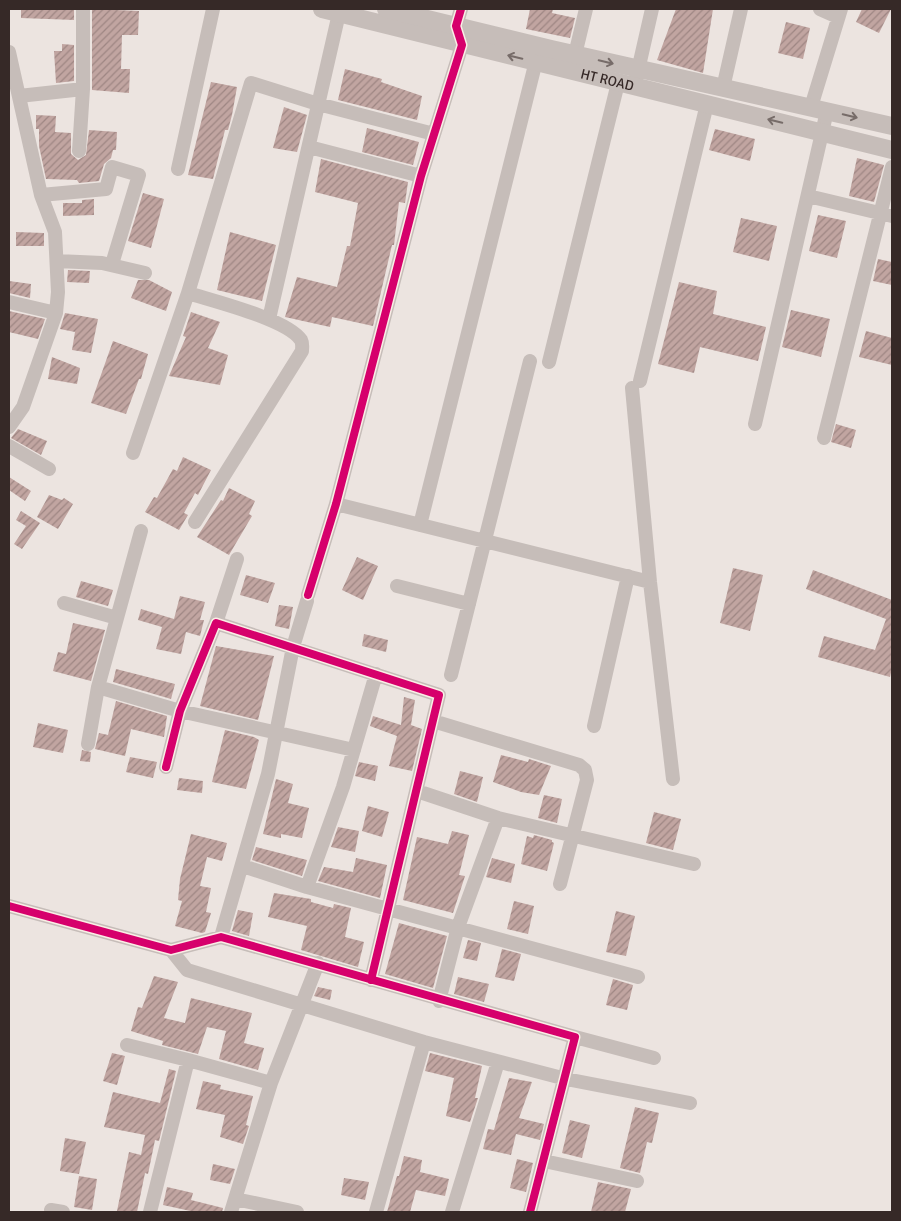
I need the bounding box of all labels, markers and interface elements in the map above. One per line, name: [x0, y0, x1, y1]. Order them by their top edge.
one-way arrow: [507, 52, 523, 61]
one-way arrow: [597, 58, 613, 67]
street label: HT ROAD: [579, 65, 636, 95]
one-way arrow: [841, 112, 857, 121]
one-way arrow: [767, 116, 783, 125]

